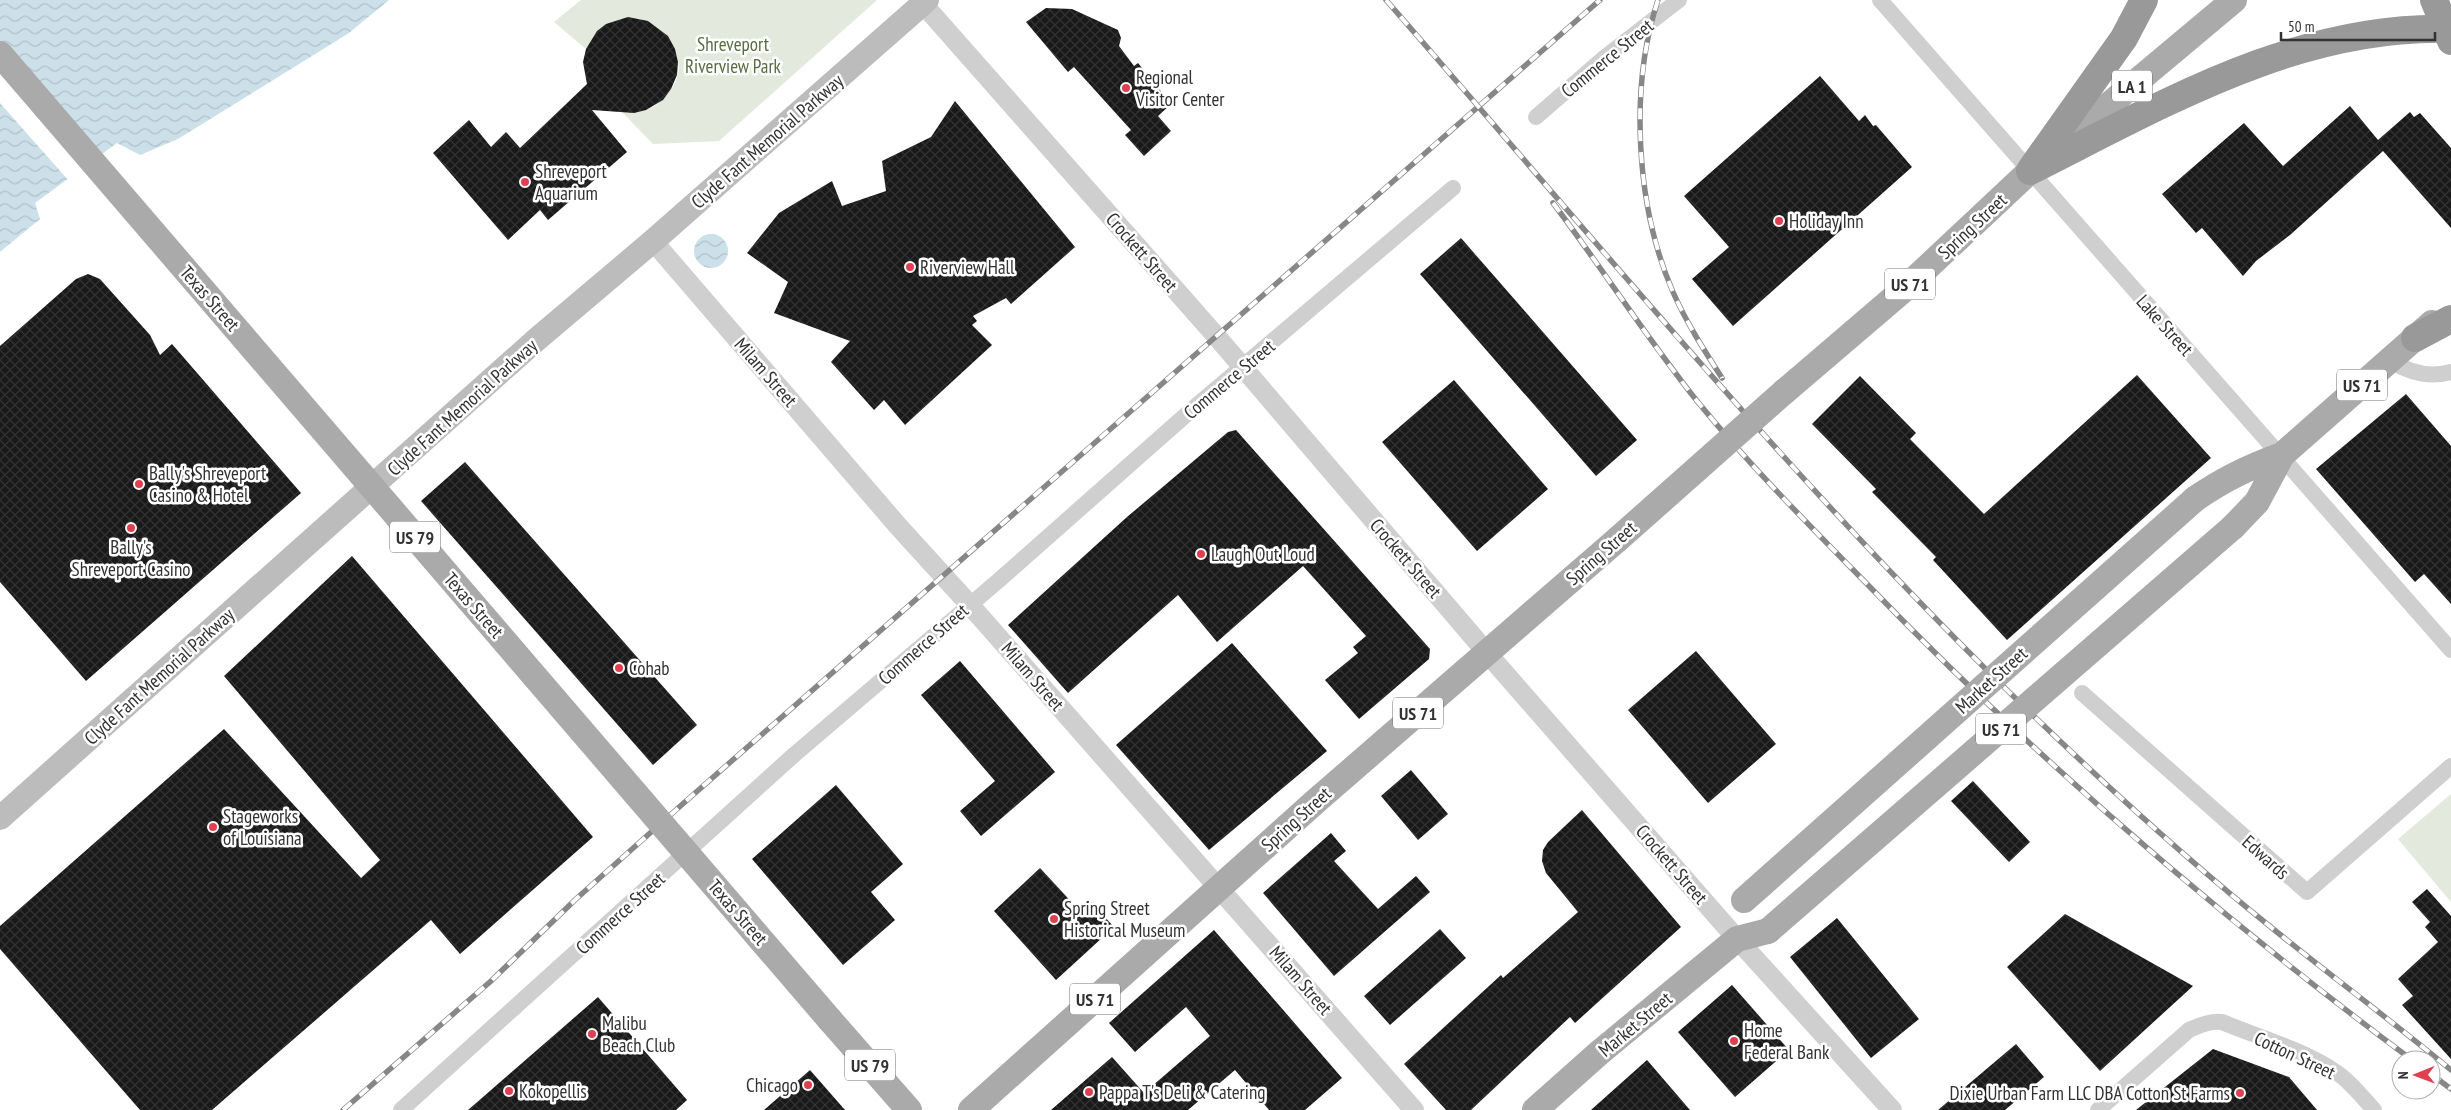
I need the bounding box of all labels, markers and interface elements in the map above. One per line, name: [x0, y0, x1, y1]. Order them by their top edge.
scale bar: [2281, 10, 2435, 42]
street label: Commerce Street: [1556, 13, 1659, 103]
text: 50 m: [2288, 17, 2314, 36]
park label: Shreveport Riverview Park: [685, 32, 782, 78]
place label: Regional Visitor Center: [1135, 65, 1225, 111]
street label: Clyde Fant Memorial Parkway: [686, 68, 849, 214]
road number: LA 1: [2112, 70, 2152, 102]
marker: Regional Visitor Center: [1120, 82, 1132, 94]
place label: Shreveport Aquarium: [535, 159, 608, 205]
marker: Shreveport Aquarium: [519, 176, 531, 188]
street label: Spring Street: [1932, 187, 2012, 264]
street label: Crockett Street: [1101, 207, 1184, 297]
place label: Holiday Inn: [1789, 209, 1864, 233]
marker: Holiday Inn: [1773, 215, 1785, 227]
place label: Riverview Hall: [920, 255, 1015, 279]
street label: Texas Street: [175, 260, 246, 336]
marker: Riverview Hall: [904, 261, 916, 273]
road number: US 71: [1885, 268, 1935, 300]
street label: Lake Street: [2131, 290, 2199, 361]
street label: Milam Street: [729, 332, 803, 412]
street label: Clyde Fant Memorial Parkway: [382, 333, 543, 481]
street label: Commerce Street: [1178, 333, 1280, 424]
road number: US 71: [2337, 370, 2387, 400]
place label: Bally's Shreveport Casino & Hotel: [149, 461, 267, 507]
marker: Bally's Shreveport Casino & Hotel: [133, 478, 145, 490]
street label: Crockett Street: [1365, 513, 1448, 603]
street label: Spring Street: [1561, 515, 1642, 590]
marker: Bally's Shreveport Casino: [125, 522, 137, 534]
road number: US 79: [390, 522, 440, 552]
place label: Bally's Shreveport Casino: [72, 535, 190, 581]
place label: Laugh Out Loud: [1211, 542, 1315, 566]
marker: Laugh Out Loud: [1195, 548, 1207, 560]
street label: Texas Street: [439, 567, 510, 643]
street label: Commerce Street: [873, 598, 974, 690]
street label: Clyde Fant Memorial Parkway: [79, 602, 240, 750]
street label: Milam Street: [996, 636, 1070, 716]
street label: Market Street: [1950, 641, 2032, 719]
place label: Cohab: [629, 656, 670, 680]
marker: Cohab: [613, 662, 625, 674]
road number: US 71: [1393, 698, 1443, 728]
road number: US 71: [1976, 714, 2026, 744]
street label: Spring Street: [1256, 781, 1336, 857]
place label: Stageworks of Louisiana: [223, 804, 302, 850]
street label: Crockett Street: [1631, 819, 1714, 909]
marker: Stageworks of Louisiana: [207, 821, 219, 833]
street label: Edwards: [2238, 830, 2294, 884]
street label: Commerce Street: [570, 866, 670, 959]
street label: Texas Street: [703, 874, 774, 950]
place label: Spring Street Historical Museum: [1064, 896, 1185, 942]
marker: Spring Street Historical Museum: [1048, 913, 1060, 925]
street label: Milam Street: [1264, 940, 1338, 1020]
road number: US 71: [1070, 984, 1120, 1014]
street label: Market Street: [1593, 986, 1677, 1062]
place label: Malibu Beach Club: [602, 1011, 675, 1057]
place label: Home Federal Bank: [1744, 1018, 1830, 1064]
street label: Cotton Street: [2251, 1026, 2340, 1084]
marker: Malibu Beach Club: [586, 1028, 598, 1040]
marker: Home Federal Bank: [1728, 1035, 1740, 1047]
road number: US 79: [845, 1050, 895, 1080]
north arrow: [2391, 1050, 2441, 1100]
text: N: [2394, 1071, 2412, 1079]
place label: Chicago: [746, 1073, 798, 1097]
place label: Kokopellis: [519, 1079, 587, 1103]
marker: Chicago: [802, 1079, 814, 1091]
place label: Pappa T's Deli & Catering: [1099, 1080, 1265, 1104]
place label: Dixie Urban Farm LLC DBA Cotton St Farms: [1950, 1081, 2230, 1105]
marker: Kokopellis: [503, 1085, 515, 1097]
marker: Pappa T's Deli & Catering: [1083, 1086, 1095, 1098]
marker: Dixie Urban Farm LLC DBA Cotton St Farms: [2234, 1087, 2246, 1099]

